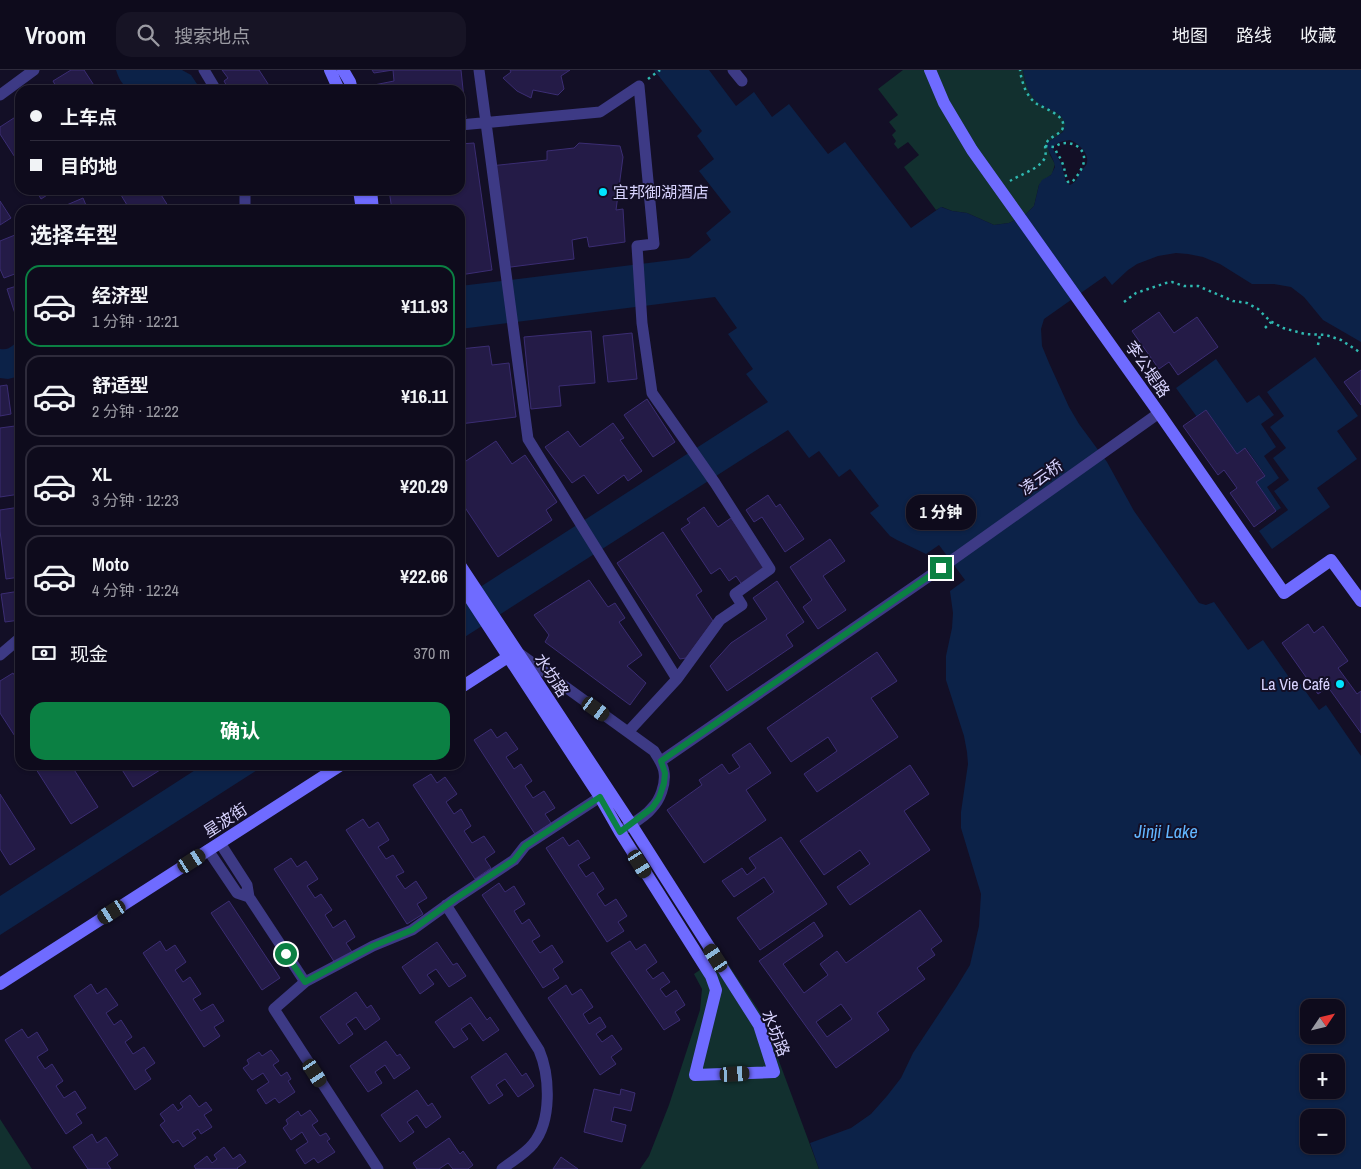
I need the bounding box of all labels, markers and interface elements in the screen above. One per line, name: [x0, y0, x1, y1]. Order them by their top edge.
search box: [116, 12, 466, 57]
text: Vroom: [25, 19, 86, 51]
icon: search: [134, 21, 162, 49]
text: 搜索地点: [174, 23, 250, 49]
text: 地图: [1172, 23, 1208, 48]
text: 路线: [1236, 23, 1272, 48]
text: 收藏: [1300, 23, 1336, 48]
text: 上车点: [60, 104, 117, 130]
text: 目的地: [60, 153, 117, 179]
place label: 宜邦御湖酒店: [613, 181, 709, 203]
marker: 宜邦御湖酒店: [597, 186, 609, 198]
text: 选择车型: [30, 220, 118, 250]
text: 经济型: [92, 282, 149, 308]
icon: car: [32, 284, 77, 329]
text: ¥11.93: [401, 293, 448, 319]
text: 1 分钟 · 12:21: [92, 310, 179, 332]
street label: 李公堤路: [1121, 336, 1175, 402]
text: 舒适型: [92, 372, 149, 398]
icon: car: [32, 374, 77, 419]
text: ¥16.11: [401, 383, 448, 409]
text: 2 分钟 · 12:22: [92, 400, 179, 422]
street label: 凌云桥: [1015, 454, 1067, 500]
text: XL: [92, 461, 112, 487]
icon: car: [32, 464, 77, 509]
text: ¥20.29: [400, 473, 448, 499]
text: 3 分钟 · 12:23: [92, 489, 179, 511]
callout: 1 分钟: [906, 496, 976, 530]
text: 1 分钟: [920, 501, 962, 523]
text: Moto: [92, 551, 129, 577]
icon: car: [32, 554, 77, 599]
route end: [930, 557, 952, 579]
text: ¥22.66: [400, 563, 448, 589]
text: 4 分钟 · 12:24: [92, 579, 179, 601]
icon: cash: [30, 639, 58, 667]
text: 现金: [70, 641, 108, 667]
text: 370 m: [414, 642, 450, 664]
street label: 水坊路: [530, 649, 574, 701]
place label: La Vie Café: [1261, 673, 1330, 695]
marker: La Vie Café: [1334, 678, 1346, 690]
car: [579, 694, 612, 724]
button: 确认: [30, 702, 450, 760]
street label: 星波街: [199, 798, 251, 842]
water label: Jinji Lake: [1133, 819, 1198, 844]
car: [175, 847, 208, 875]
car: [625, 847, 654, 881]
car: [95, 898, 128, 926]
car: [701, 941, 730, 975]
route start: [275, 943, 297, 965]
north arrow: [1300, 999, 1345, 1044]
map controls: [1300, 999, 1345, 1154]
street label: 水坊路: [757, 1007, 795, 1059]
button: +: [1300, 1054, 1345, 1099]
car: [300, 1056, 329, 1090]
car: [719, 1066, 750, 1082]
button: −: [1300, 1109, 1345, 1154]

